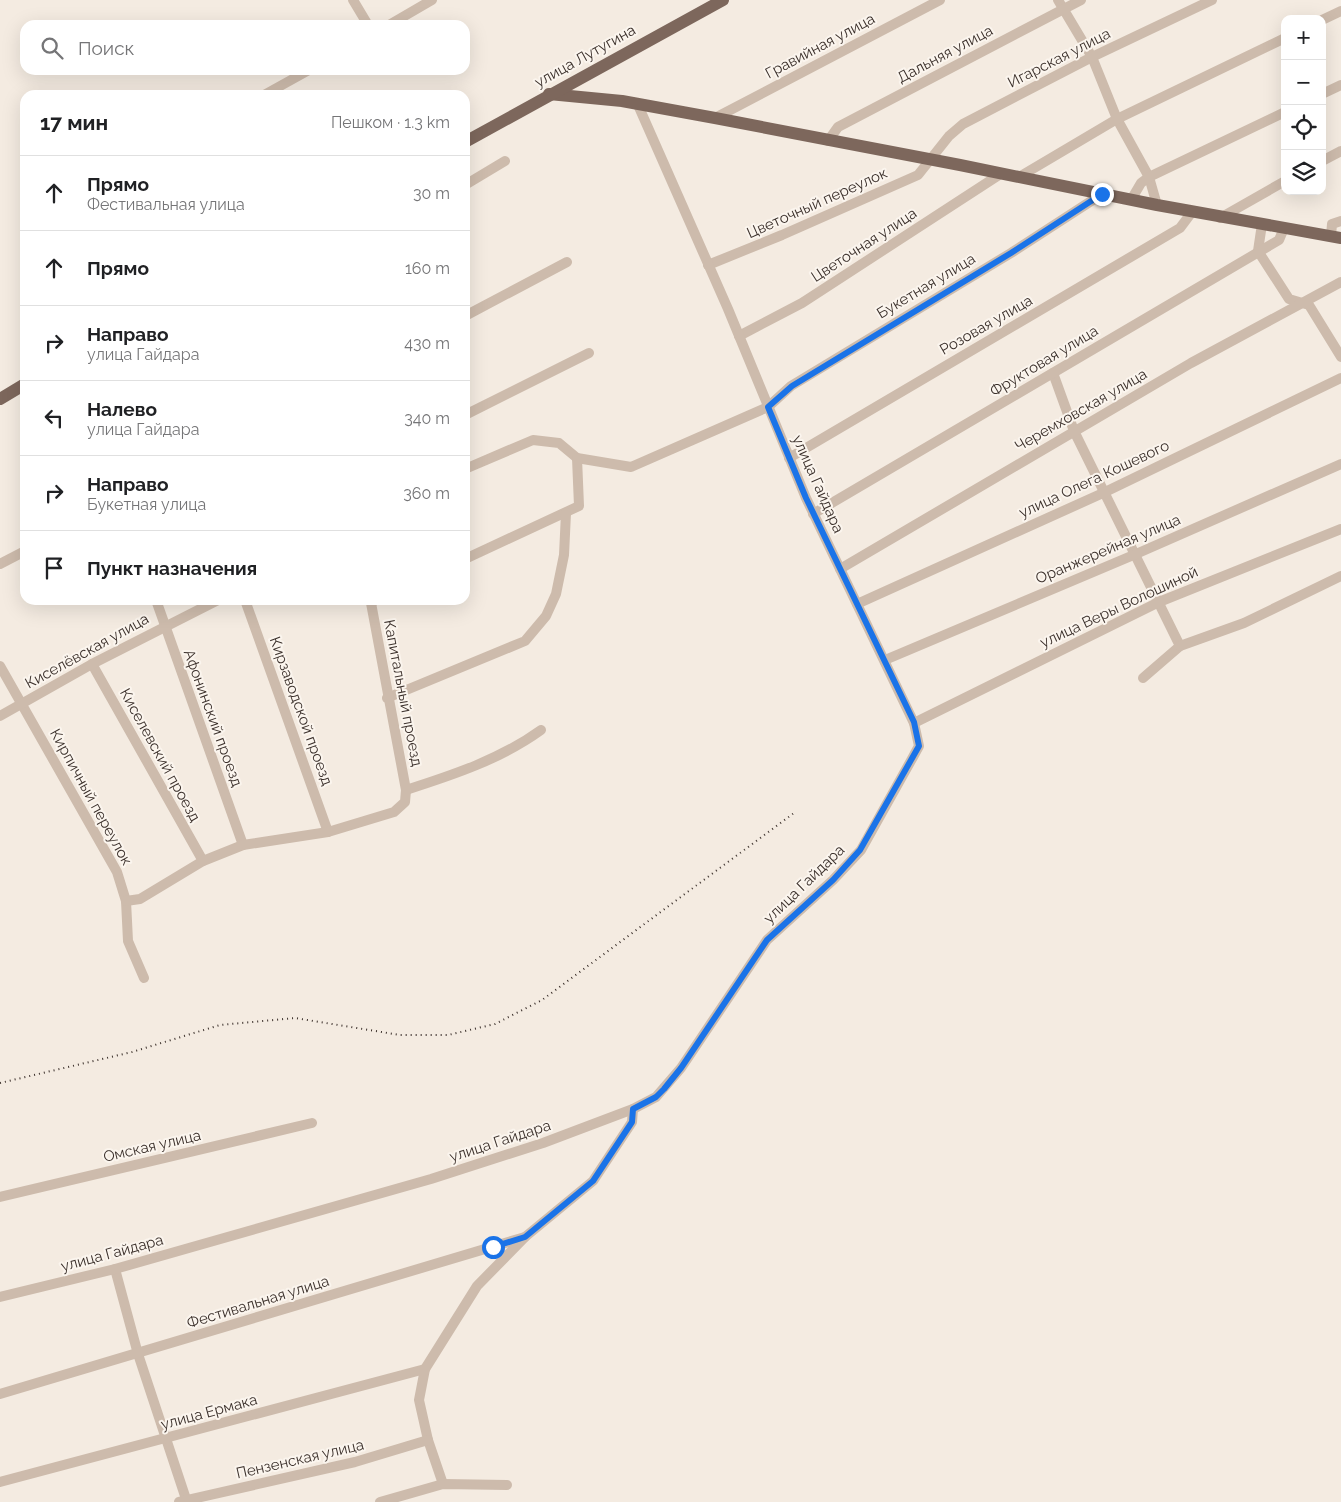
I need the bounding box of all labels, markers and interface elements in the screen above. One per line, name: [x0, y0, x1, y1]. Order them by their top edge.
street label: Гравийная улица: [762, 10, 878, 82]
map controls: [1281, 15, 1326, 195]
button: +: [1281, 15, 1326, 60]
search box: [20, 20, 470, 75]
street label: улица Лутугина: [531, 21, 639, 91]
street label: Дальняя улица: [894, 21, 996, 87]
street label: Игарская улица: [1005, 24, 1113, 92]
icon: search: [38, 34, 66, 62]
text: Поиск: [78, 37, 134, 59]
button: −: [1281, 60, 1326, 105]
button: locate: [1281, 105, 1326, 150]
text: 17 мин: [40, 110, 108, 135]
text: Пешком · 1.3 km: [331, 113, 450, 132]
button: layers: [1281, 150, 1326, 195]
street label: Цветочный переулок: [744, 164, 890, 242]
text: Прямо: [87, 173, 149, 195]
icon: ahead: [40, 179, 68, 207]
route end: [1091, 183, 1114, 206]
text: 30 m: [413, 184, 450, 203]
text: Фестивальная улица: [87, 195, 245, 214]
street label: Цветочная улица: [808, 204, 920, 286]
street label: Букетная улица: [873, 249, 979, 323]
icon: ahead: [40, 254, 68, 282]
text: Прямо: [87, 257, 149, 279]
text: 160 m: [405, 259, 450, 278]
street label: Розовая улица: [937, 291, 1035, 359]
street label: Фруктовая улица: [987, 322, 1101, 400]
text: Направо: [87, 323, 168, 345]
icon: right: [40, 329, 68, 357]
text: 430 m: [404, 334, 450, 353]
text: улица Гайдара: [87, 345, 199, 364]
street label: Черемховская улица: [1012, 365, 1150, 455]
text: Налево: [87, 398, 157, 420]
icon: left: [40, 404, 68, 432]
text: 340 m: [404, 409, 450, 428]
text: улица Гайдара: [87, 420, 199, 439]
street label: улица Гайдара: [788, 432, 848, 536]
street label: улица Олега Кошевого: [1016, 436, 1172, 522]
text: Направо: [87, 473, 168, 495]
icon: right: [40, 479, 68, 507]
text: 360 m: [403, 484, 450, 503]
text: Букетная улица: [87, 495, 206, 514]
street label: Оранжерейная улица: [1033, 510, 1183, 588]
icon: arrive: [40, 554, 68, 582]
text: Пункт назначения: [87, 557, 257, 579]
street label: улица Веры Волошиной: [1037, 562, 1201, 652]
street label: Киселёвская улица: [22, 610, 152, 692]
street label: Капитальный проезд: [380, 618, 426, 768]
street label: Кирзаводской проезд: [266, 634, 336, 788]
street label: Афонинский проезд: [180, 647, 246, 789]
street label: Киселевский проезд: [116, 685, 204, 825]
street label: Кирпичный переулок: [46, 726, 136, 868]
street label: улица Гайдара: [760, 841, 848, 927]
street label: улица Гайдара: [447, 1116, 553, 1166]
street label: Омская улица: [101, 1126, 203, 1166]
street label: улица Гайдара: [59, 1231, 165, 1275]
route start: [482, 1236, 505, 1259]
street label: Фестивальная улица: [185, 1272, 331, 1332]
street label: улица Ермака: [159, 1390, 259, 1434]
street label: Пензенская улица: [234, 1436, 366, 1482]

